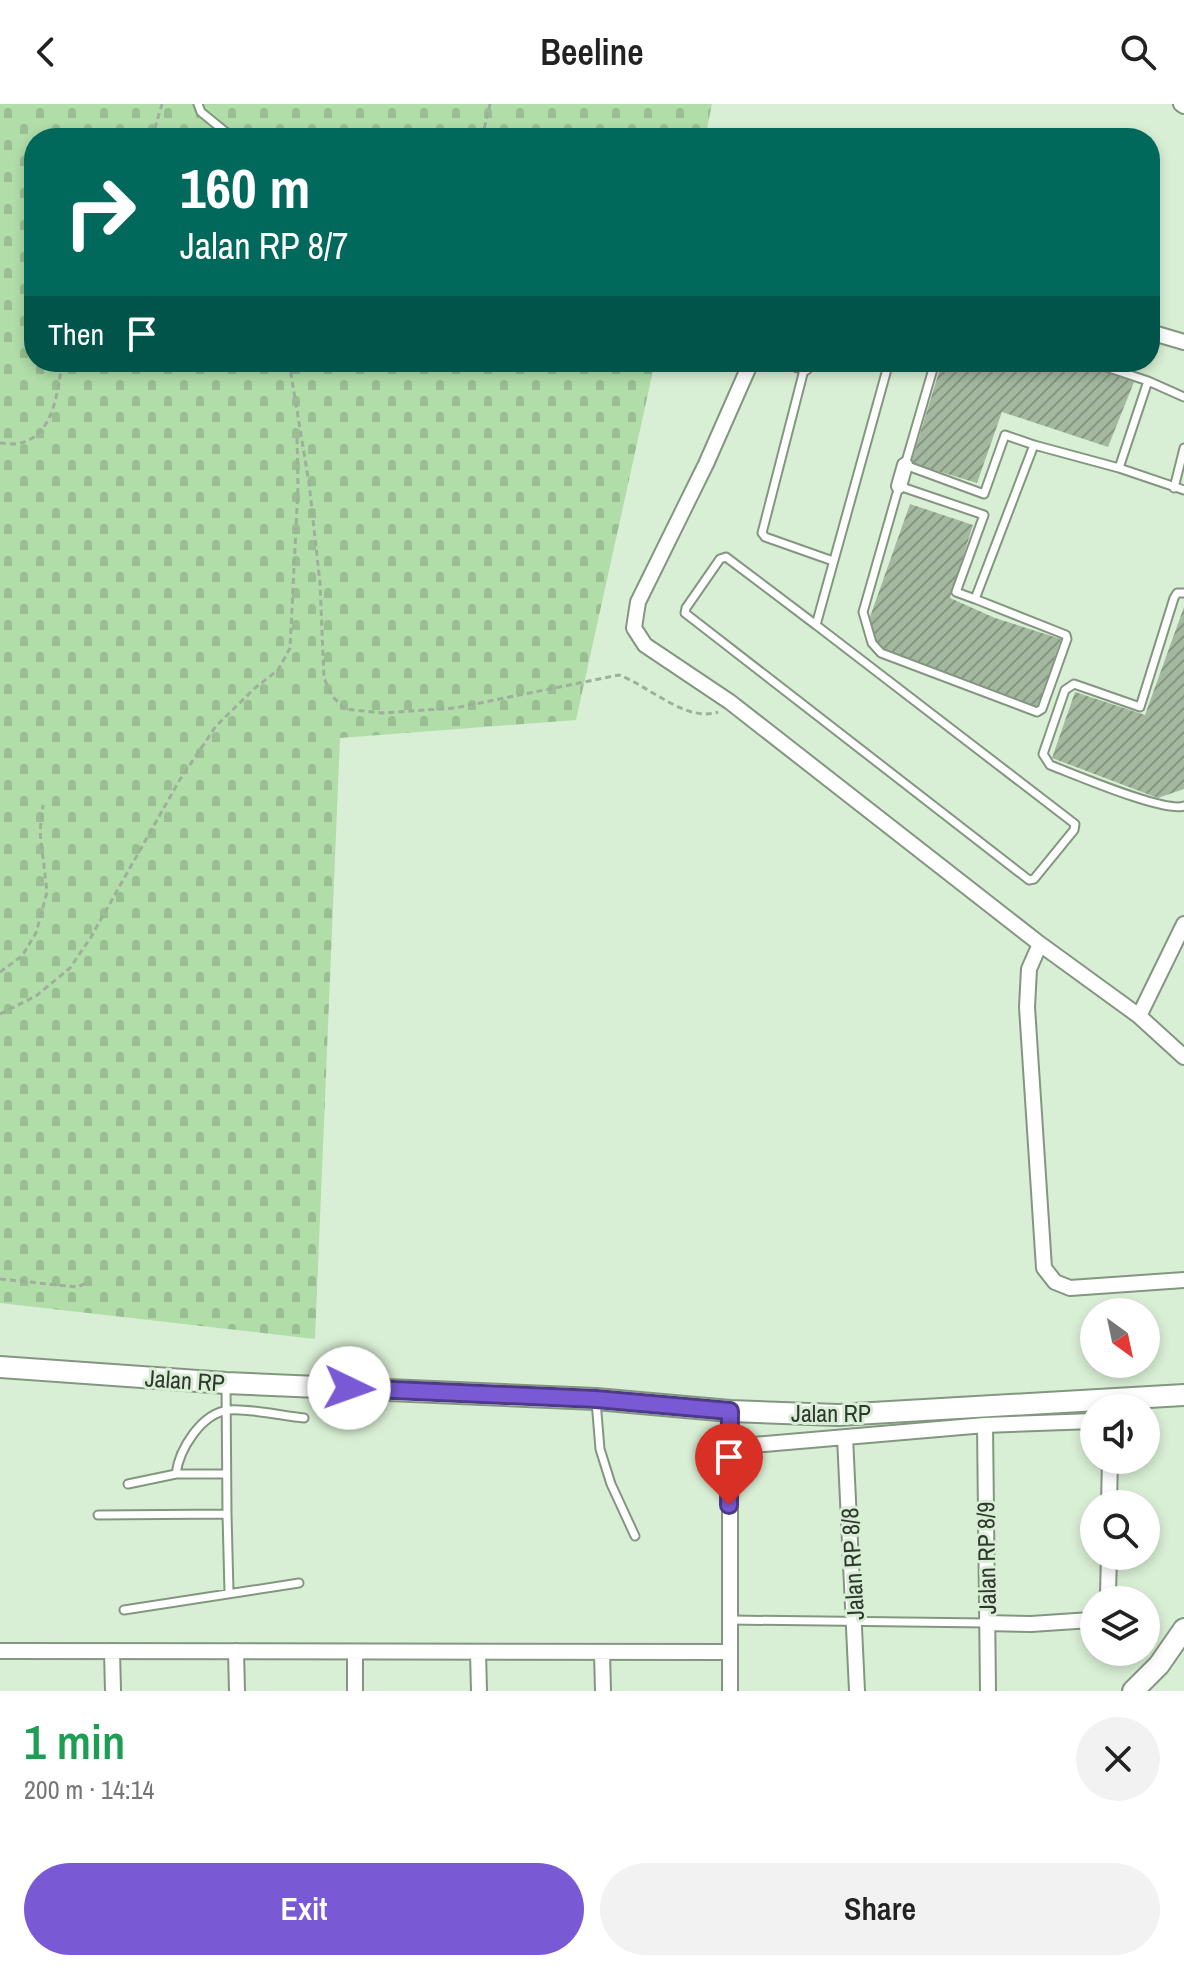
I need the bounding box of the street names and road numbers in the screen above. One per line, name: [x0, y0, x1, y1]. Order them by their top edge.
street label: Jalan RP: [144, 1361, 226, 1399]
street label: Jalan RP: [791, 1397, 871, 1429]
street label: Jalan RP 8/9: [969, 1502, 1003, 1614]
street label: Jalan RP 8/8: [833, 1507, 871, 1621]

